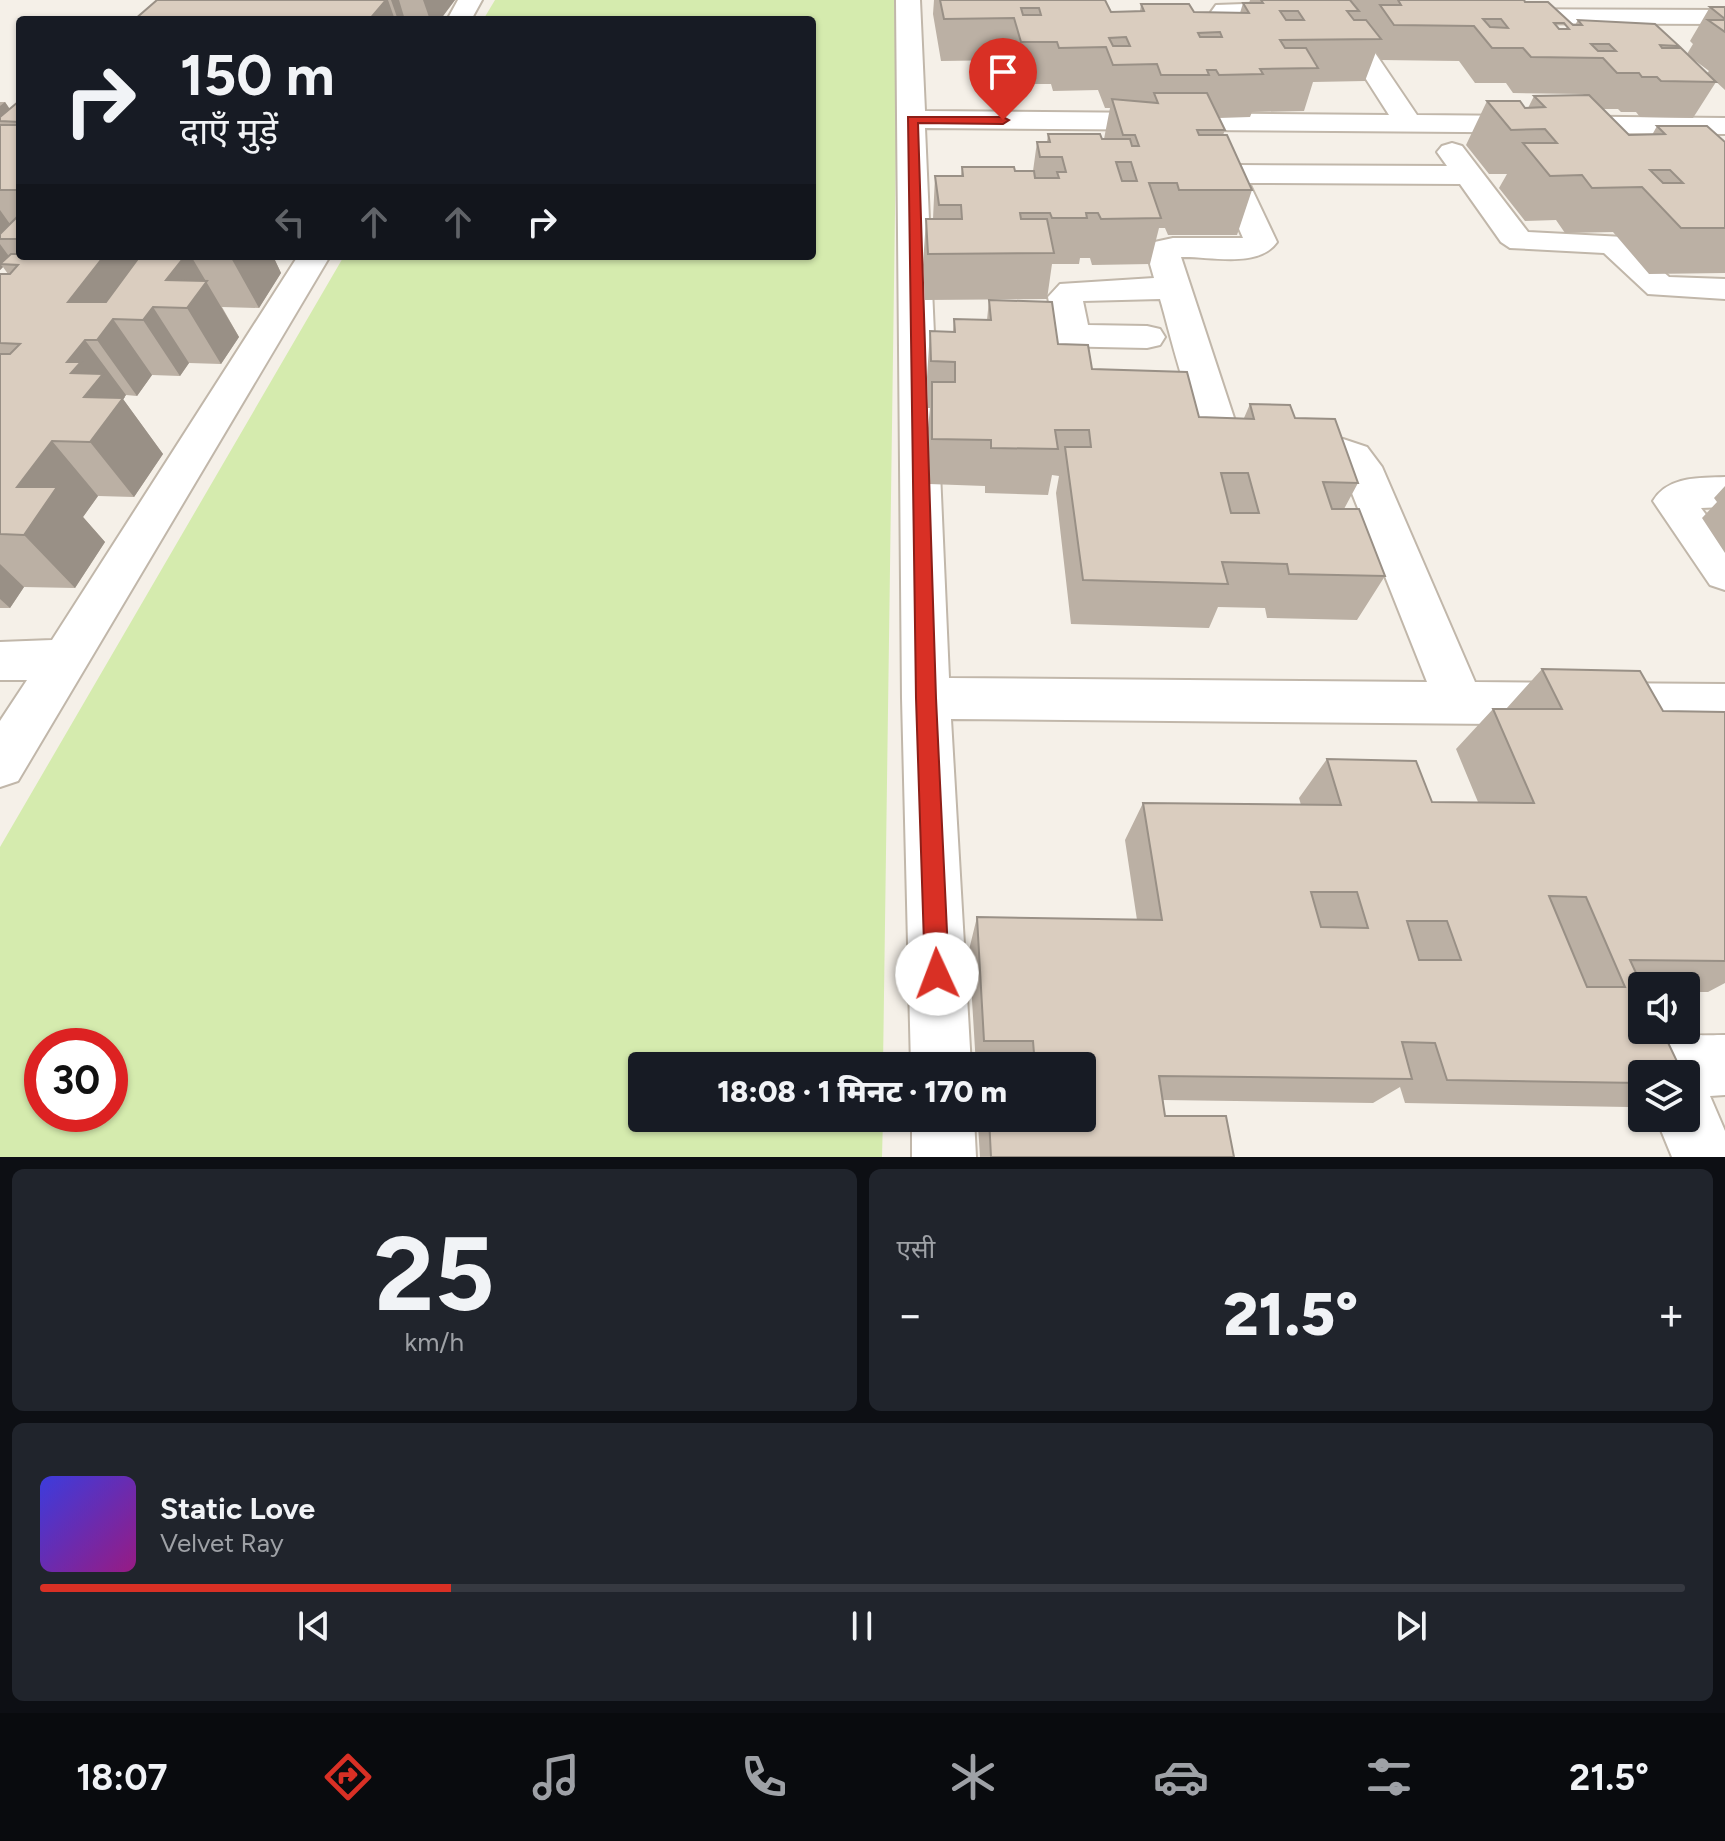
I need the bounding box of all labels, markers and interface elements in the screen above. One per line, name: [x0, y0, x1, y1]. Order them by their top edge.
pin: [969, 38, 1037, 120]
text: 150 m: [180, 42, 335, 109]
icon: right: [48, 48, 152, 152]
icon: arrive: [981, 50, 1025, 94]
text: दाएँ मुड़ें: [180, 110, 278, 153]
icon: left: [268, 200, 312, 244]
icon: ahead: [352, 200, 396, 244]
icon: ahead: [436, 200, 480, 244]
icon: right: [520, 200, 564, 244]
position arrow: [895, 932, 979, 1016]
map controls: [1628, 972, 1700, 1132]
button: sound: [1628, 972, 1700, 1044]
speed limit sign: 30: [24, 1028, 128, 1132]
button: layers: [1628, 1060, 1700, 1132]
text: 18:08 · 1 मिनट · 170 m: [717, 1073, 1007, 1110]
text: 25: [374, 1211, 495, 1336]
text: एसी: [897, 1233, 935, 1265]
text: 21.5°: [1223, 1278, 1358, 1350]
text: −: [897, 1288, 924, 1341]
text: +: [1658, 1288, 1685, 1341]
text: km/h: [405, 1326, 464, 1358]
text: Static Love: [160, 1490, 315, 1527]
text: Velvet Ray: [160, 1527, 284, 1559]
icon: previous: [292, 1604, 336, 1648]
icon: pause: [840, 1604, 884, 1648]
icon: next: [1389, 1604, 1433, 1648]
icon: directions: [320, 1749, 376, 1805]
icon: music: [528, 1749, 584, 1805]
icon: phone: [736, 1749, 792, 1805]
icon: climate: [945, 1749, 1001, 1805]
icon: car: [1153, 1749, 1209, 1805]
icon: filters: [1361, 1749, 1417, 1805]
text: 18:07: [76, 1756, 168, 1799]
text: 21.5°: [1569, 1756, 1649, 1799]

